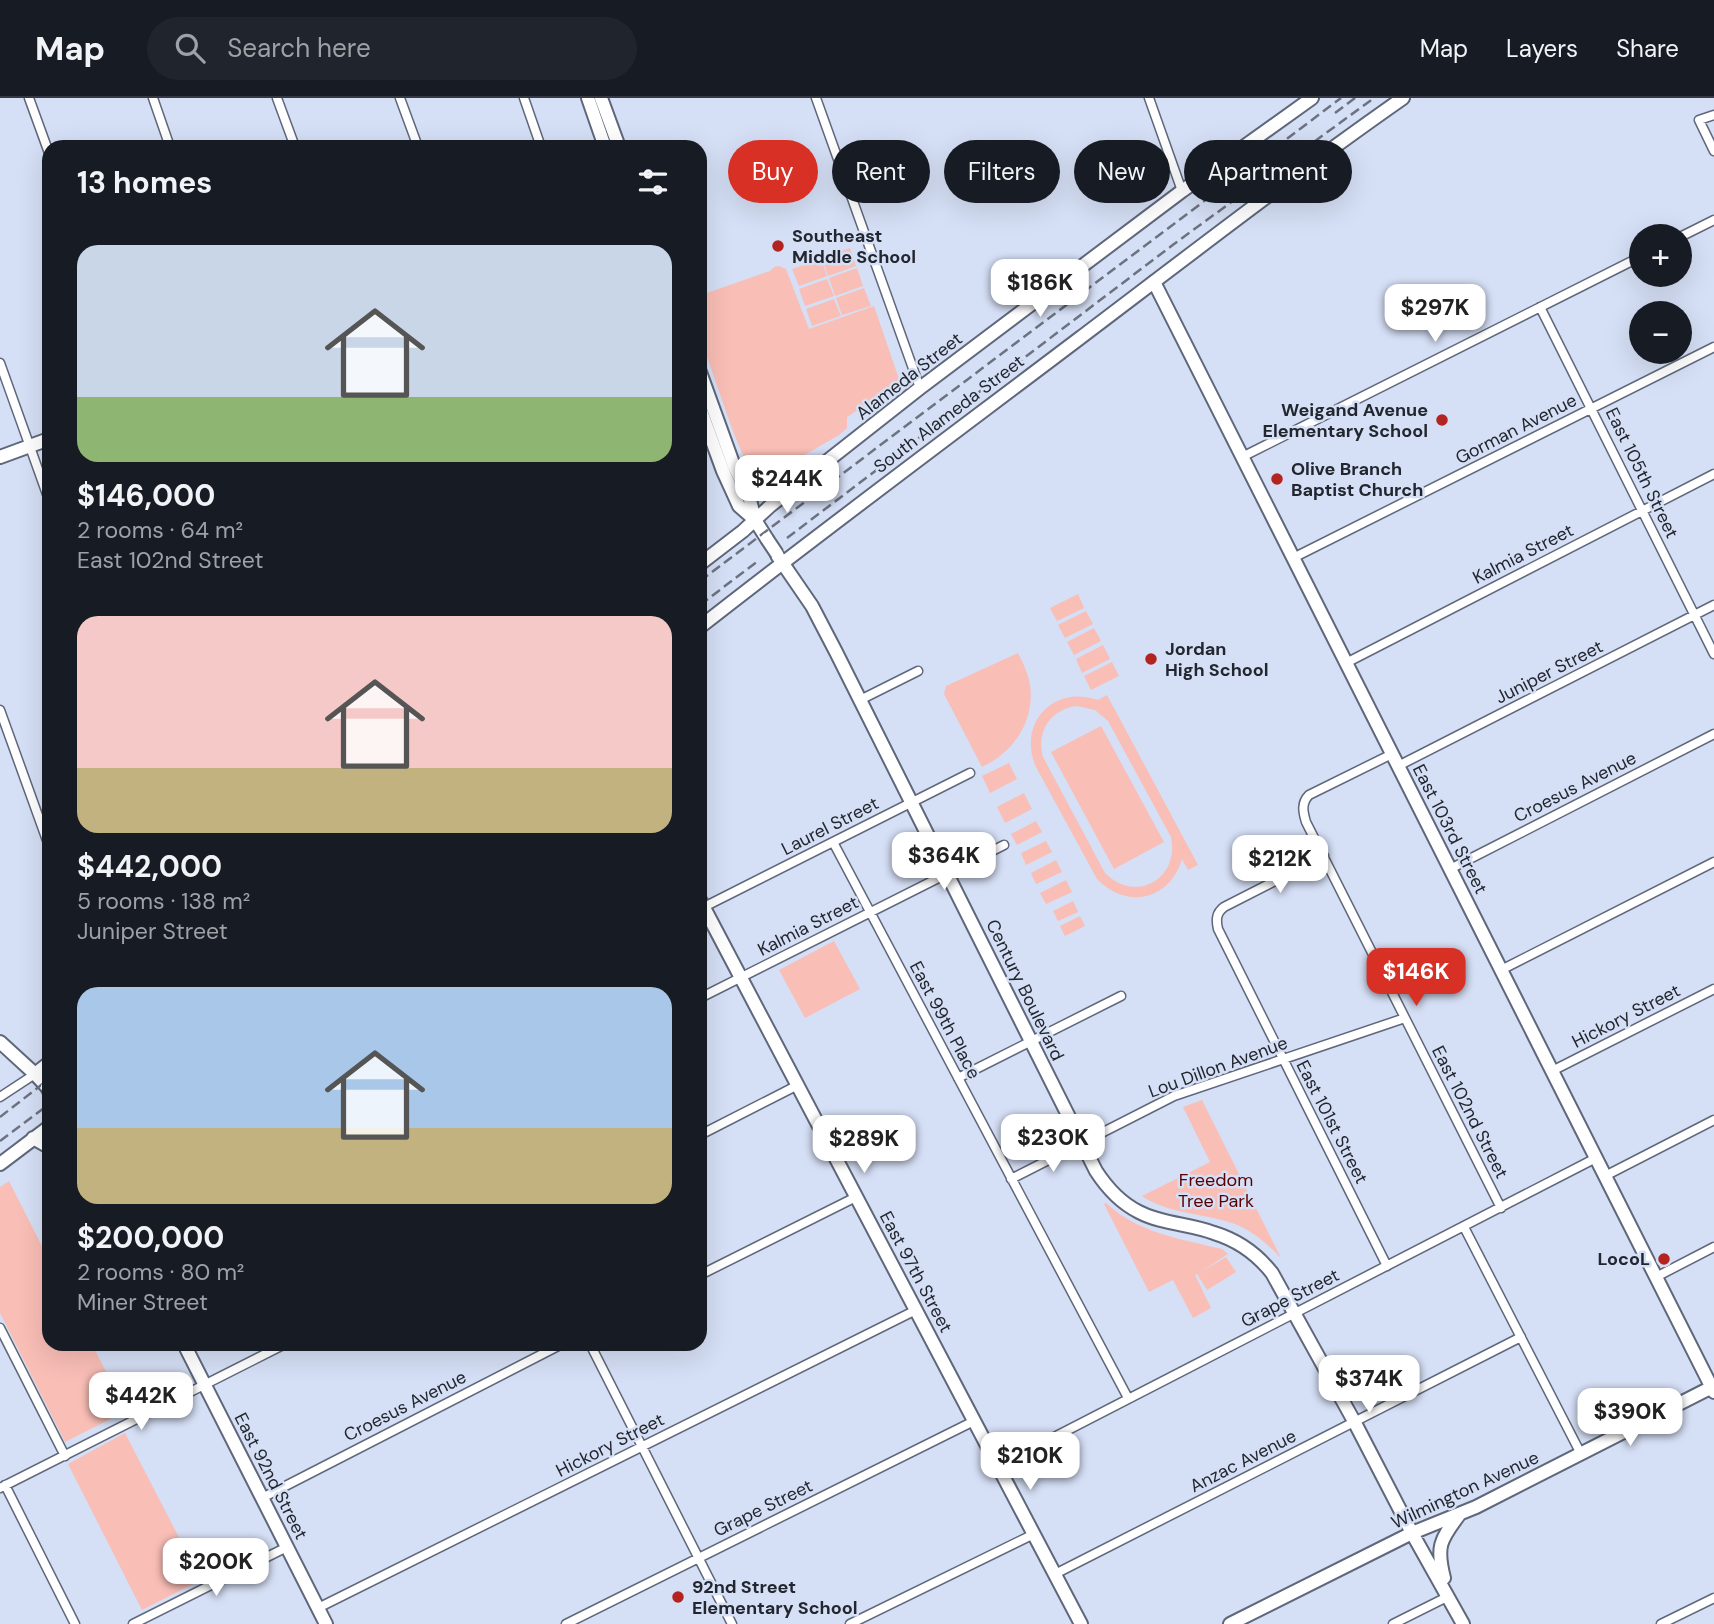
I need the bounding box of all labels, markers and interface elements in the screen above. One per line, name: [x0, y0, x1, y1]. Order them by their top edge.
search box: [147, 17, 637, 80]
text: Map: [35, 27, 105, 70]
icon: search: [171, 29, 209, 67]
text: Search here: [227, 31, 371, 65]
text: Map: [1420, 33, 1468, 64]
text: Layers: [1506, 33, 1578, 64]
text: Share: [1616, 33, 1679, 64]
chip: Buy: [728, 140, 818, 203]
chip: Rent: [832, 140, 930, 203]
chip: Filters: [944, 140, 1060, 203]
chip: New: [1074, 140, 1170, 203]
chip: Apartment: [1184, 140, 1352, 203]
text: 13 homes: [77, 163, 212, 202]
icon: filters: [634, 163, 672, 201]
place label: Southeast Middle School: [792, 224, 916, 269]
map controls: [1629, 224, 1692, 364]
button: +: [1629, 224, 1692, 287]
marker: Southeast Middle School: [770, 238, 786, 254]
pin: $186K: [991, 260, 1089, 319]
text: $186K: [1007, 267, 1073, 297]
pin: $297K: [1386, 285, 1484, 344]
icon: home: [312, 290, 438, 416]
text: $297K: [1401, 292, 1469, 322]
button: −: [1629, 301, 1692, 364]
street label: Alameda Street: [851, 327, 967, 425]
street label: South Alameda Street: [869, 349, 1029, 479]
street label: Gorman Avenue: [1451, 388, 1581, 470]
place label: Weigand Avenue Elementary School: [1262, 398, 1428, 443]
street label: East 105th Street: [1600, 404, 1684, 542]
marker: Weigand Avenue Elementary School: [1434, 412, 1450, 428]
pin: $244K: [738, 456, 836, 515]
place label: Olive Branch Baptist Church: [1291, 457, 1423, 502]
text: $244K: [751, 463, 823, 493]
marker: Olive Branch Baptist Church: [1269, 471, 1285, 487]
text: $146,000: [77, 476, 215, 515]
text: 2 rooms · 64 m²: [77, 515, 243, 545]
street label: Kalmia Street: [1469, 518, 1577, 590]
text: East 102nd Street: [77, 545, 264, 575]
street label: Juniper Street: [1491, 635, 1607, 709]
place label: Jordan High School: [1165, 637, 1269, 682]
marker: Jordan High School: [1143, 651, 1159, 667]
icon: home: [312, 661, 438, 787]
street label: Croesus Avenue: [1510, 746, 1640, 828]
street label: East 103rd Street: [1407, 760, 1493, 898]
street label: Laurel Street: [777, 791, 883, 861]
pin: $364K: [895, 832, 993, 892]
pin: $212K: [1231, 836, 1329, 895]
text: $364K: [908, 840, 980, 870]
text: $212K: [1248, 843, 1312, 873]
text: $442,000: [77, 847, 222, 886]
text: 5 rooms · 138 m²: [77, 886, 250, 916]
street label: Kalmia Street: [754, 890, 862, 962]
street label: Century Boulevard: [980, 915, 1070, 1065]
text: Juniper Street: [77, 916, 228, 946]
pin: $146K: [1367, 948, 1465, 1008]
text: $146K: [1383, 956, 1449, 986]
street label: East 99th Place: [904, 957, 986, 1083]
street label: Hickory Street: [1568, 978, 1684, 1054]
street label: Lou Dillon Avenue: [1145, 1031, 1291, 1103]
icon: home: [312, 1032, 438, 1158]
street label: East 102nd Street: [1426, 1042, 1514, 1182]
street label: East 101st Street: [1291, 1056, 1373, 1188]
pin: $230K: [1004, 1114, 1102, 1174]
pin: $289K: [815, 1116, 913, 1175]
text: $230K: [1017, 1122, 1089, 1152]
text: $289K: [829, 1123, 899, 1153]
park label: Freedom Tree Park: [1178, 1168, 1254, 1213]
street label: East 97th Street: [874, 1207, 958, 1337]
text: $200,000: [77, 1218, 224, 1257]
place label: LocoL: [1597, 1247, 1650, 1271]
marker: LocoL: [1656, 1251, 1672, 1267]
text: 2 rooms · 80 m²: [77, 1257, 244, 1287]
street label: Grape Street: [1237, 1263, 1343, 1333]
text: Miner Street: [77, 1287, 208, 1317]
pin: $374K: [1320, 1356, 1418, 1415]
text: $374K: [1335, 1363, 1403, 1393]
street label: Croesus Avenue: [340, 1365, 470, 1447]
pin: $442K: [92, 1372, 190, 1432]
text: $442K: [105, 1380, 177, 1410]
pin: $390K: [1581, 1388, 1679, 1448]
text: $390K: [1593, 1396, 1667, 1426]
street label: Hickory Street: [552, 1407, 668, 1483]
street label: East 92nd Street: [229, 1409, 313, 1543]
street label: Anzac Avenue: [1186, 1424, 1300, 1498]
pin: $210K: [981, 1432, 1079, 1492]
text: $210K: [997, 1440, 1063, 1470]
street label: Wilmington Avenue: [1387, 1445, 1543, 1535]
street label: Grape Street: [709, 1474, 817, 1542]
pin: $200K: [167, 1538, 265, 1598]
text: $200K: [179, 1546, 253, 1576]
place label: 92nd Street Elementary School: [692, 1575, 858, 1620]
marker: 92nd Street Elementary School: [670, 1589, 686, 1605]

